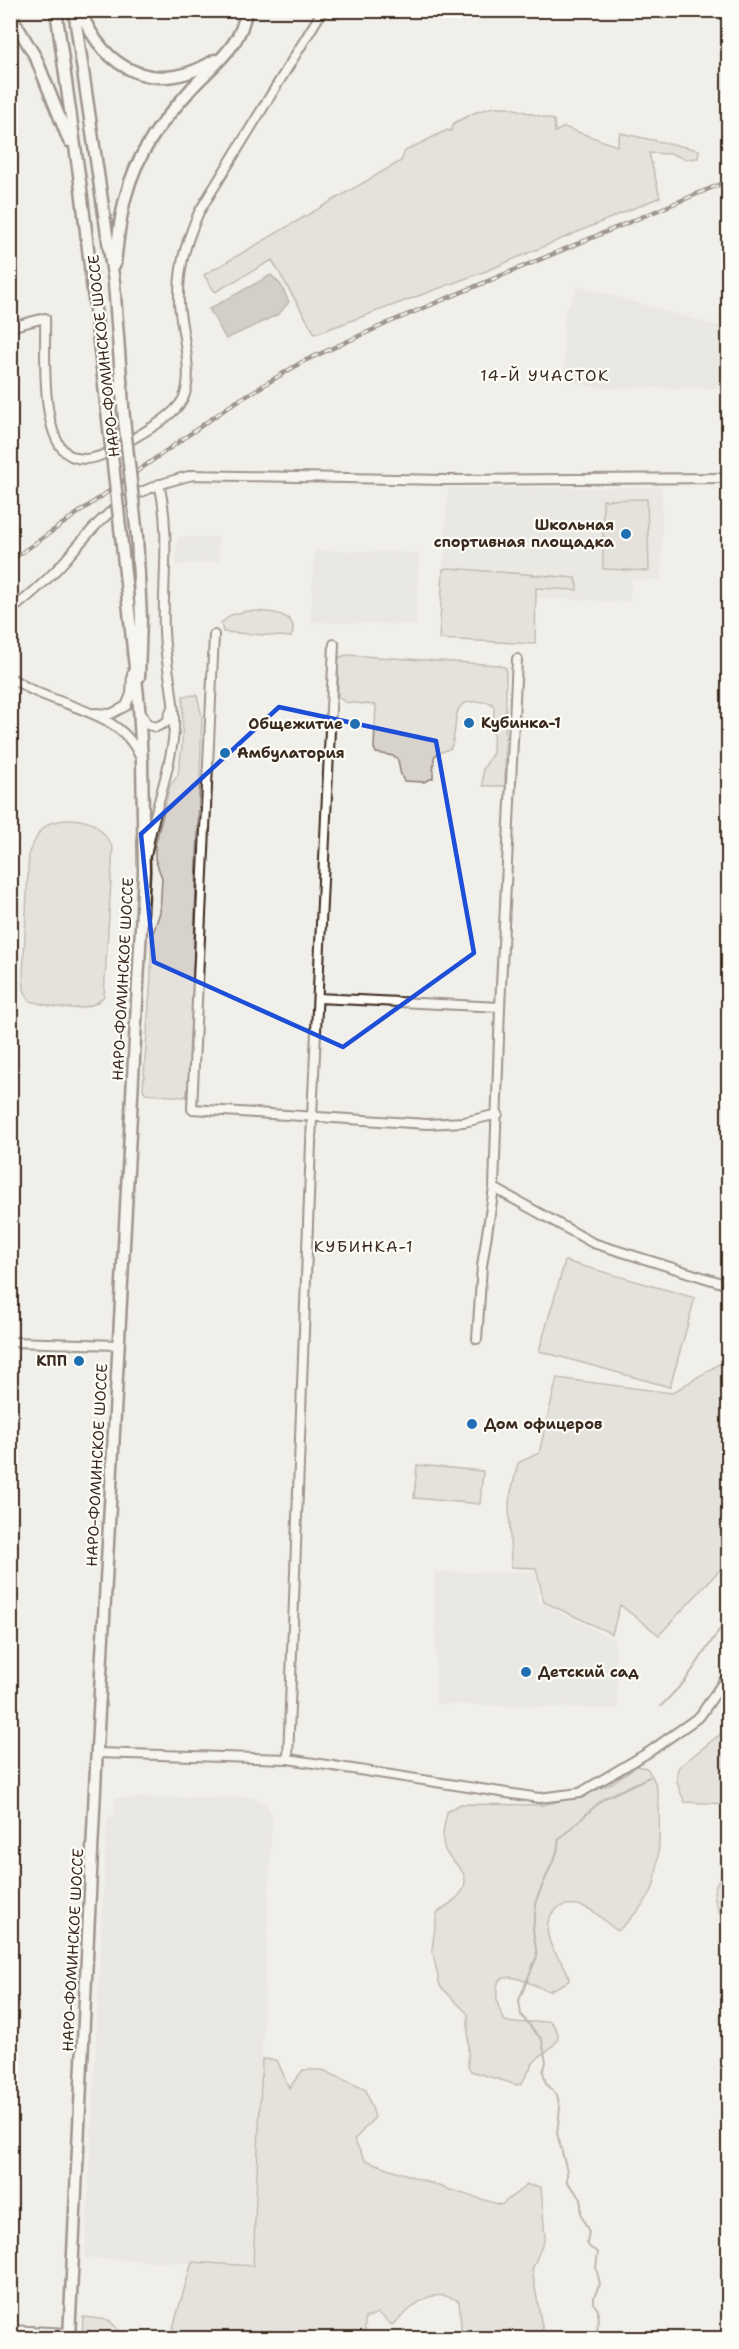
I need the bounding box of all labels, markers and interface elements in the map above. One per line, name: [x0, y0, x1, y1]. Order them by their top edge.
street label: НАРО-ФОМИНСКОЕ ШОССЕ: [83, 254, 125, 458]
district label: 14-Й УЧАСТОК: [480, 365, 610, 386]
place label: Школьная спортивная площадка: [434, 515, 615, 552]
marker: Школьная спортивная площадка: [619, 527, 633, 541]
place label: Кубинка-1: [481, 713, 561, 733]
place label: Общежитие: [248, 714, 343, 734]
marker: Кубинка-1: [462, 716, 476, 730]
marker: Общежитие: [348, 717, 362, 731]
place label: Амбулатория: [237, 743, 345, 763]
marker: Амбулатория: [218, 746, 232, 760]
street label: НАРО-ФОМИНСКОЕ ШОССЕ: [108, 877, 138, 1081]
district label: КУБИНКА-1: [314, 1236, 414, 1257]
place label: КПП: [36, 1351, 67, 1371]
marker: КПП: [72, 1354, 86, 1368]
street label: НАРО-ФОМИНСКОЕ ШОССЕ: [82, 1363, 112, 1567]
place label: Дом офицеров: [484, 1414, 603, 1434]
marker: Дом офицеров: [465, 1417, 479, 1431]
place label: Детский сад: [538, 1662, 639, 1682]
marker: Детский сад: [519, 1665, 533, 1679]
street label: НАРО-ФОМИНСКОЕ ШОССЕ: [58, 1848, 88, 2052]

